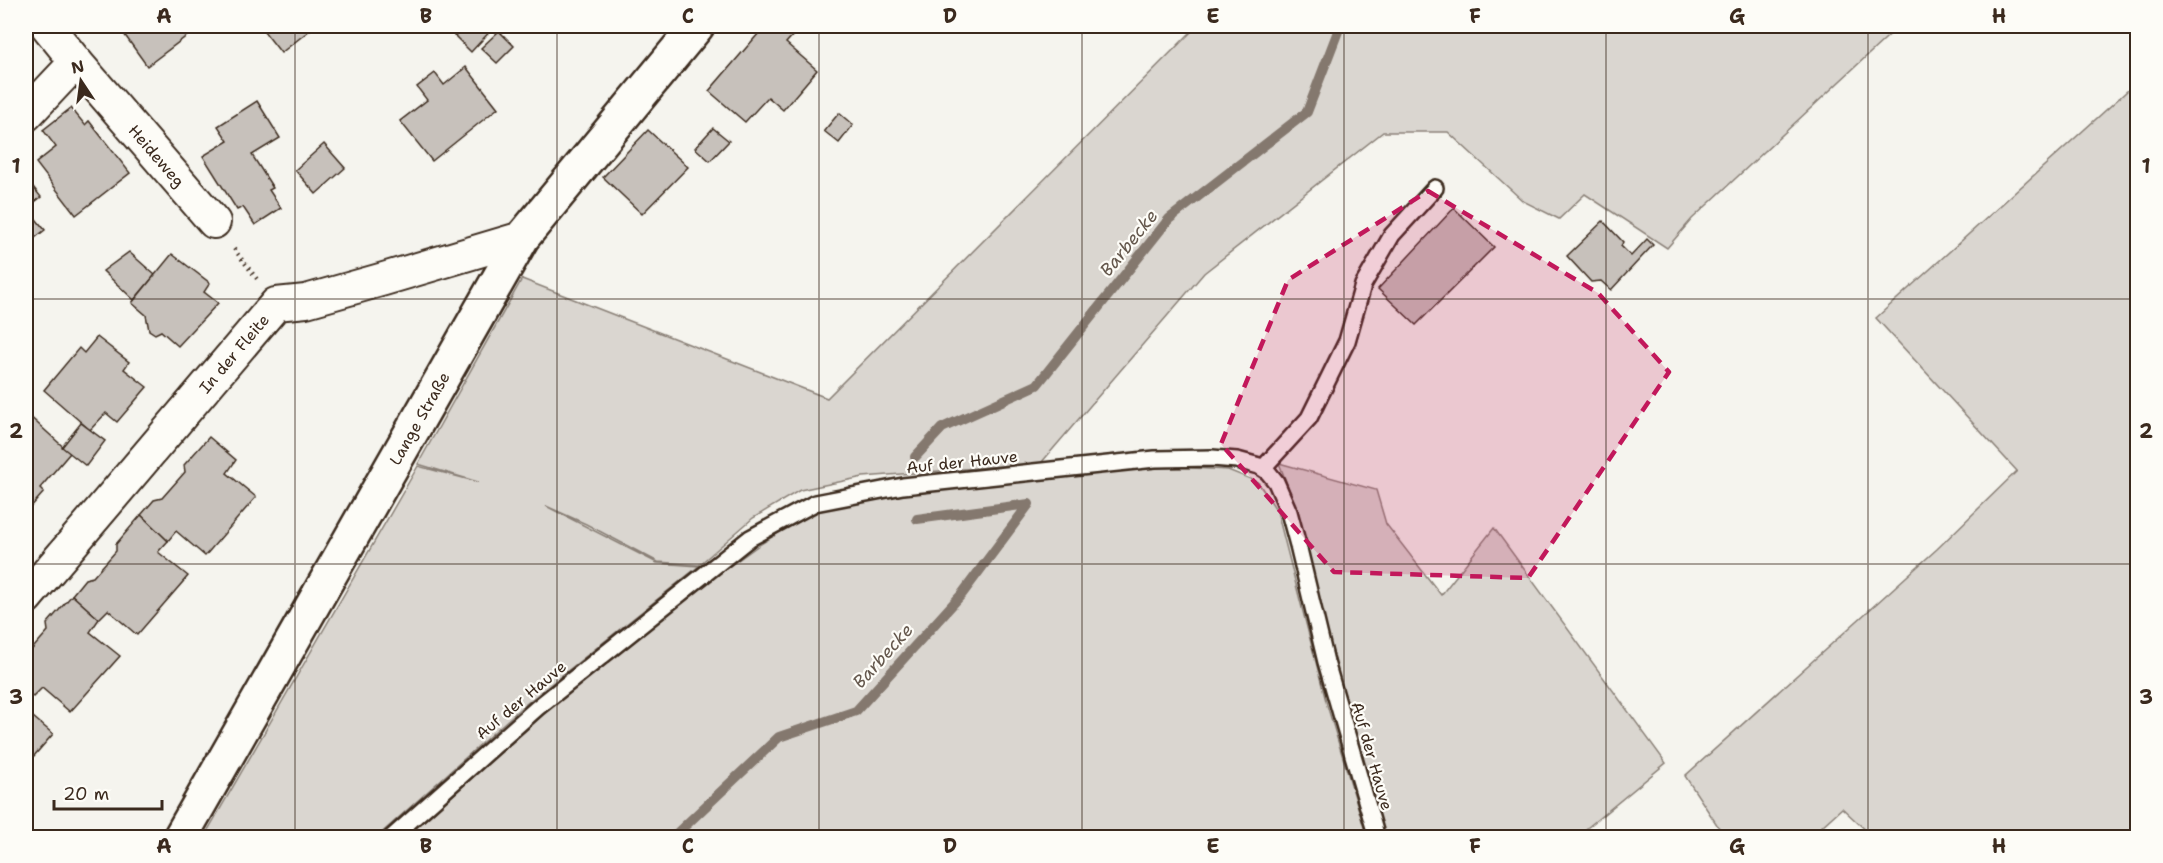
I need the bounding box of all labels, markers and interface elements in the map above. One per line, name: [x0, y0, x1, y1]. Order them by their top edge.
text: A: [156, 3, 172, 29]
text: B: [420, 3, 432, 29]
text: C: [682, 3, 694, 29]
text: D: [943, 3, 957, 29]
text: E: [1206, 3, 1220, 29]
text: F: [1469, 3, 1481, 29]
text: G: [1729, 3, 1745, 29]
text: H: [1992, 3, 2006, 29]
north arrow: [51, 51, 111, 111]
text: N: [69, 55, 86, 79]
street label: Heideweg: [124, 120, 190, 191]
text: 1: [11, 153, 21, 179]
text: 1: [2141, 153, 2151, 179]
water label: Barbecke: [1095, 204, 1163, 282]
street label: In der Fleite: [194, 309, 274, 397]
street label: Lange Straße: [384, 368, 454, 469]
text: 2: [9, 418, 23, 444]
text: 2: [2139, 418, 2153, 444]
street label: Auf der Hauve: [905, 446, 1019, 478]
water label: Barbecke: [847, 618, 919, 694]
street label: Auf der Hauve: [471, 656, 571, 744]
text: 3: [9, 684, 23, 710]
text: 3: [2139, 684, 2153, 710]
street label: Auf der Hauve: [1346, 699, 1398, 813]
scale bar: [54, 773, 162, 811]
text: 20 m: [63, 782, 109, 806]
text: A: [156, 833, 172, 859]
text: B: [420, 833, 432, 859]
text: C: [682, 833, 694, 859]
text: D: [943, 833, 957, 859]
text: E: [1206, 833, 1220, 859]
text: F: [1469, 833, 1481, 859]
text: G: [1729, 833, 1745, 859]
text: H: [1992, 833, 2006, 859]

